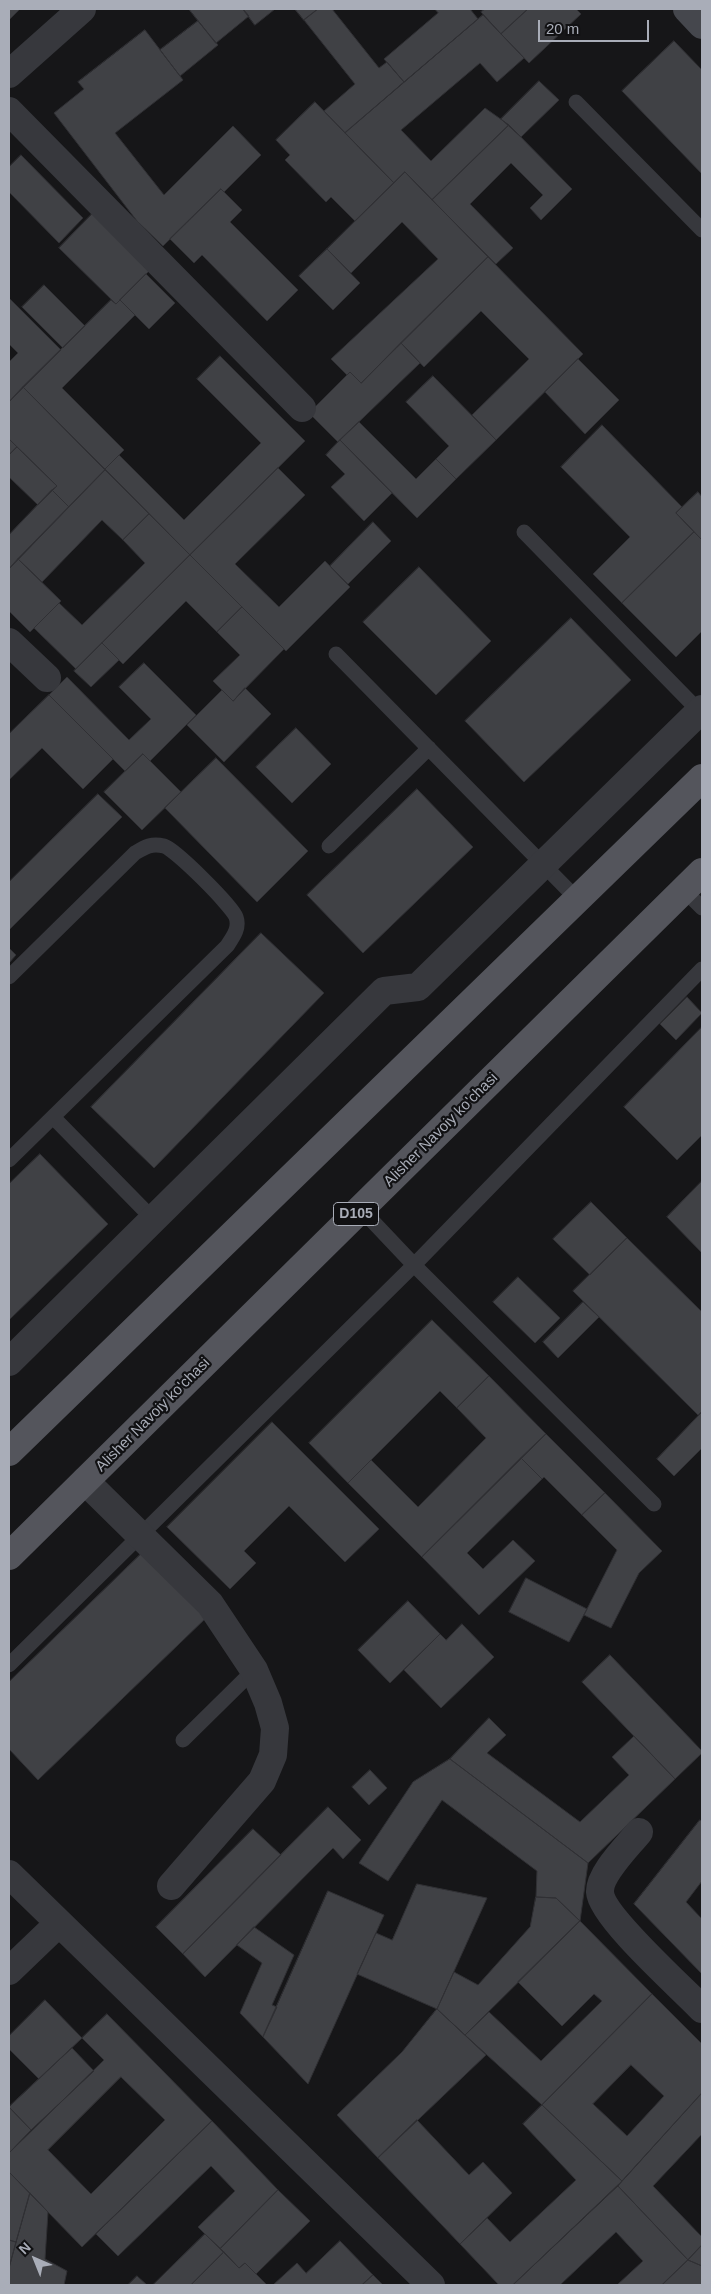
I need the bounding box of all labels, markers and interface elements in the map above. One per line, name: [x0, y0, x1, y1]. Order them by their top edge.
scale bar: [541, 10, 652, 42]
text: 20 m: [546, 20, 579, 37]
street label: Alisher Navoiy ko'chasi: [380, 1069, 502, 1191]
road number: D105: [334, 1202, 378, 1226]
street label: Alisher Navoiy ko'chasi: [92, 1354, 214, 1476]
north arrow: [10, 2234, 60, 2284]
text: N: [15, 2239, 34, 2257]

